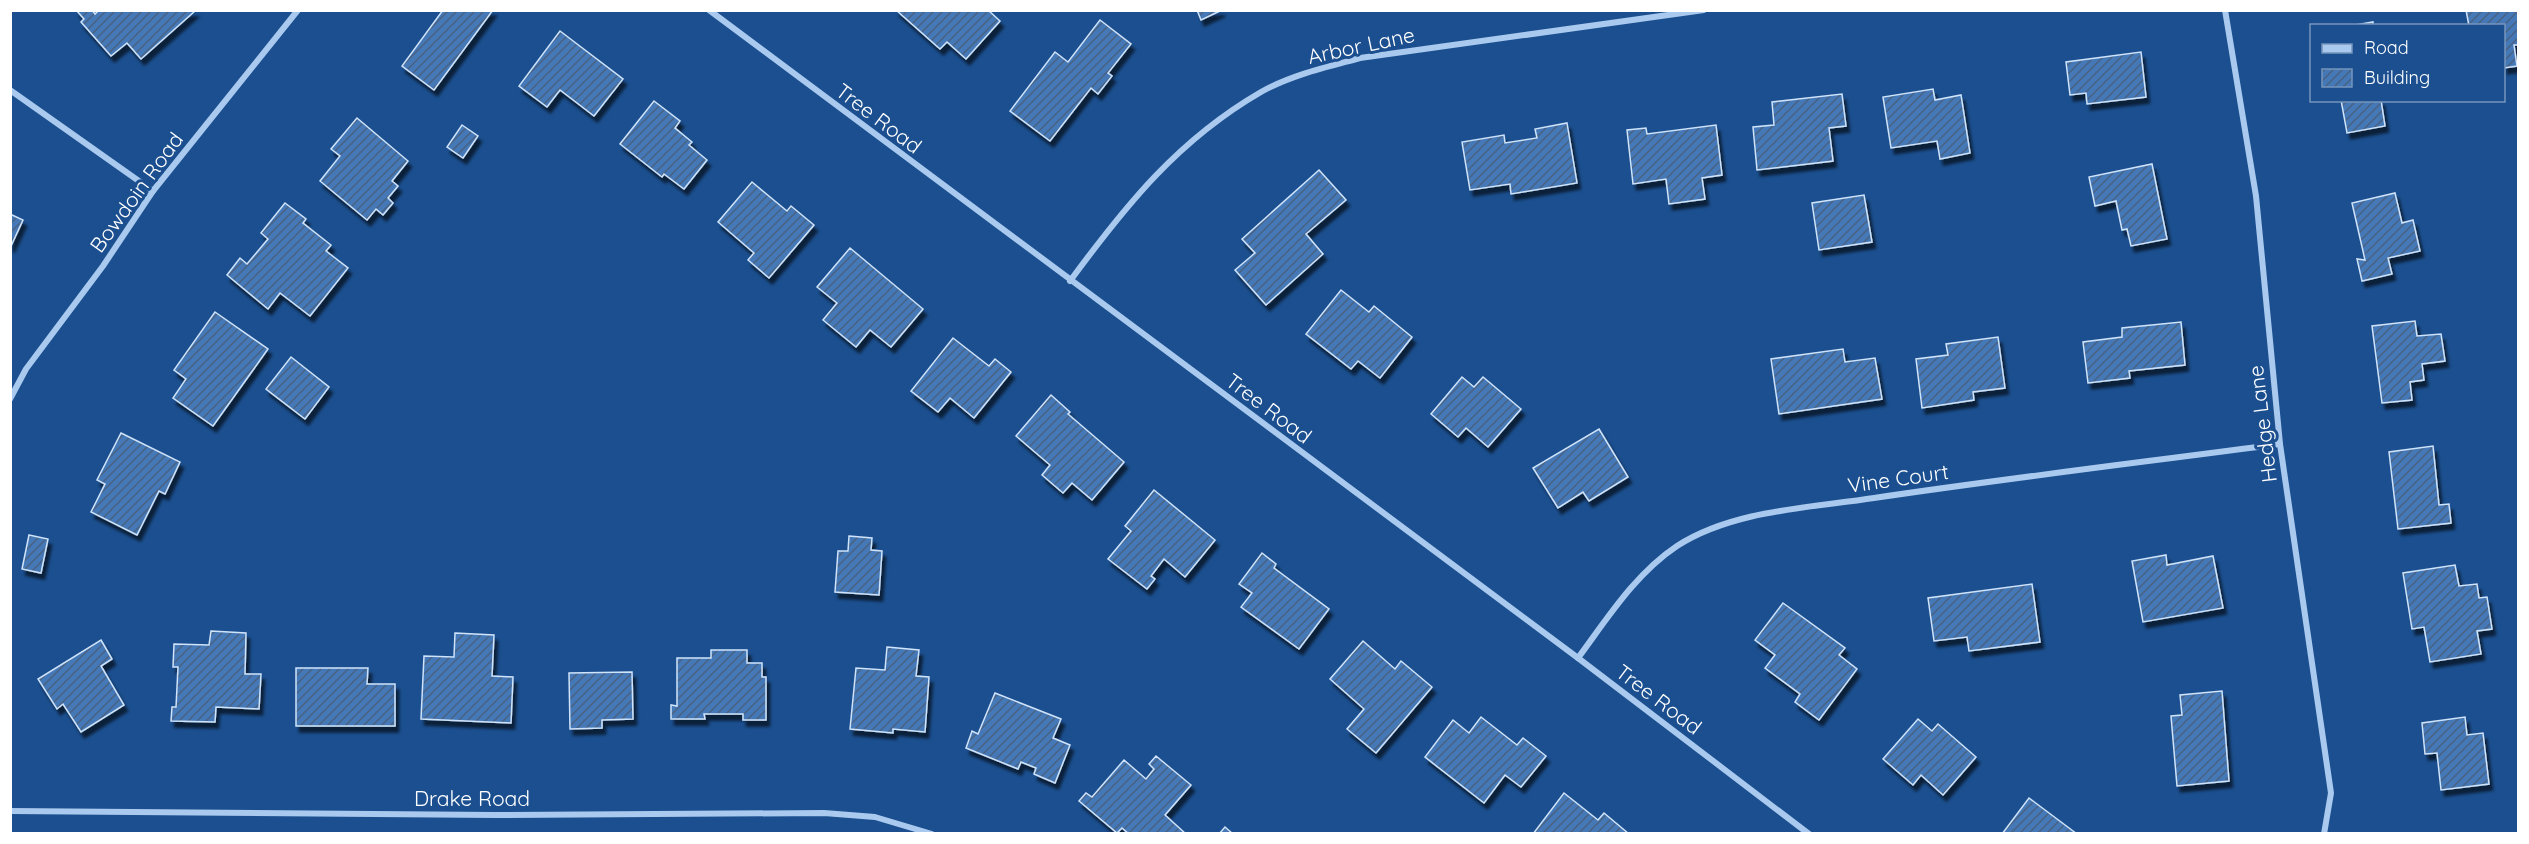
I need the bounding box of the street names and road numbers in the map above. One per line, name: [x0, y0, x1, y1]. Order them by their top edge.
street label: Arbor Lane: [1305, 21, 1417, 69]
street label: Tree Road: [831, 77, 927, 159]
street label: Bowdoin Road: [84, 127, 188, 257]
street label: Hedge Lane: [2242, 364, 2282, 484]
street label: Tree Road: [1221, 367, 1317, 449]
street label: Vine Court: [1846, 458, 1950, 498]
street label: Tree Road: [1611, 658, 1707, 740]
street label: Drake Road: [414, 785, 530, 811]

